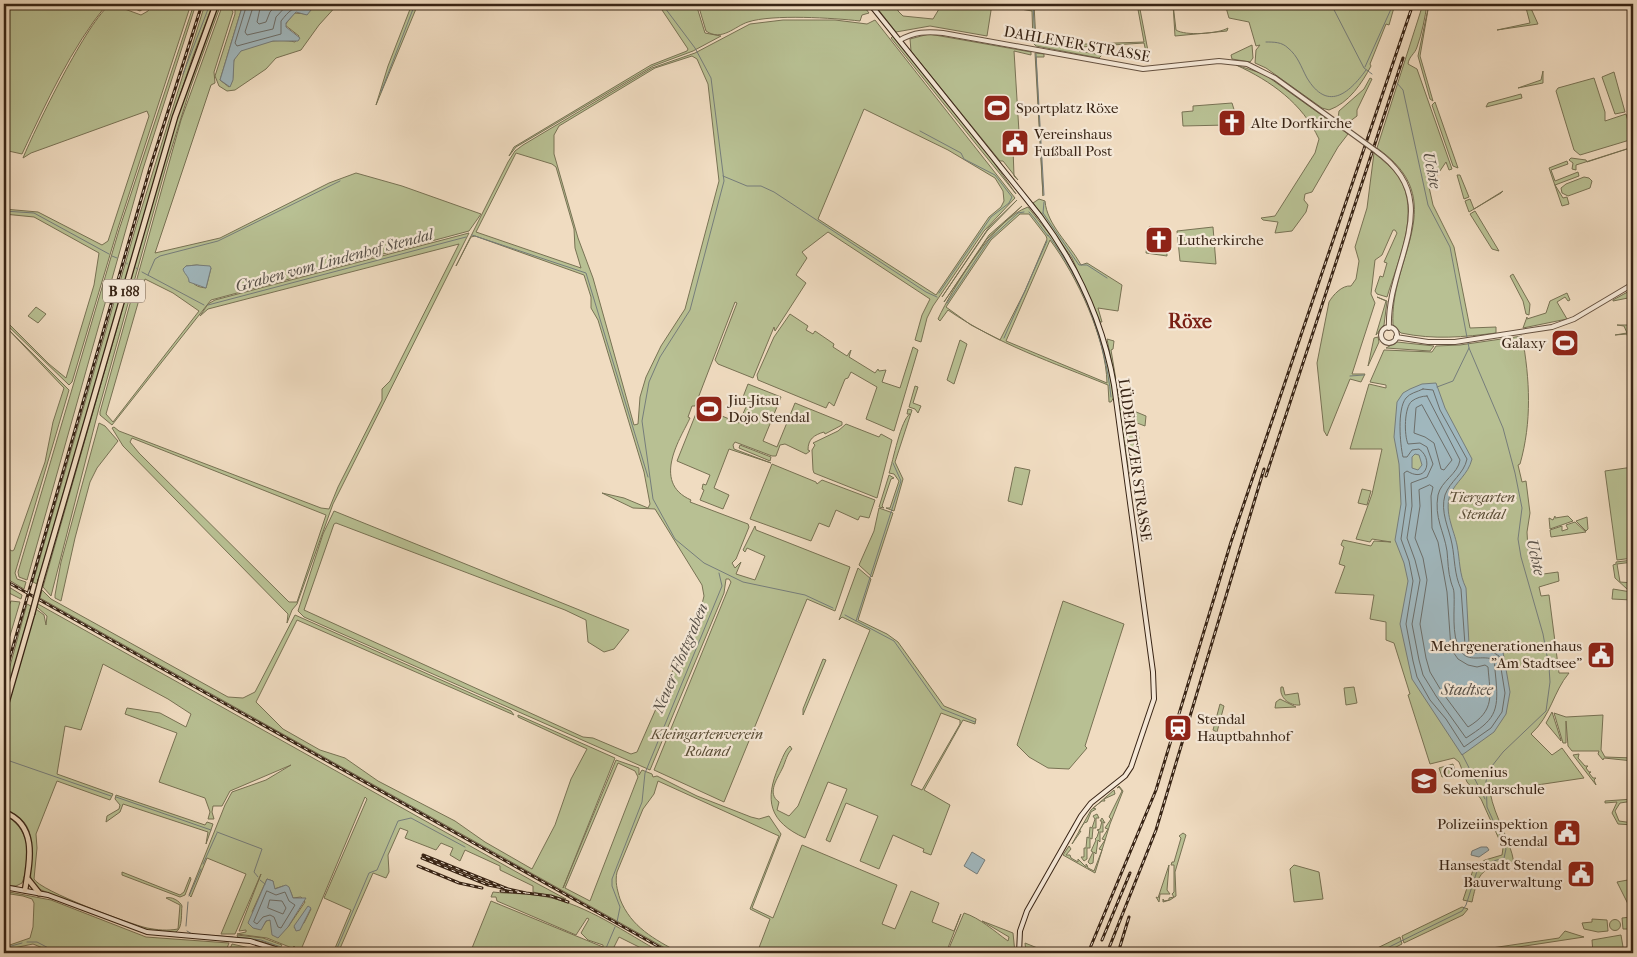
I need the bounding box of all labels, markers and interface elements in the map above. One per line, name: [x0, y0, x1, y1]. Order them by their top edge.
street label: DAHLENER STRASSE: [1002, 22, 1152, 66]
sports icon: Sportplatz Röxe: [982, 93, 1012, 123]
place label: Sportplatz Röxe: [1016, 99, 1119, 117]
church icon: Alte Dorfkirche: [1217, 108, 1247, 138]
place label: Alte Dorfkirche: [1250, 114, 1352, 132]
place label: Vereinshaus Fußball Post: [1033, 125, 1113, 160]
public building icon: Vereinshaus Fußball Post: [1000, 128, 1030, 158]
water label: Uchte: [1419, 150, 1445, 191]
water label: Graben vom Lindenhof Stendal: [233, 224, 437, 296]
church icon: Lutherkirche: [1144, 225, 1174, 255]
place label: Lutherkirche: [1178, 231, 1264, 249]
road number: B 188: [103, 280, 145, 302]
district label: Röxe: [1168, 310, 1212, 333]
sports icon: Galaxy: [1550, 328, 1580, 358]
place label: Galaxy: [1502, 334, 1547, 352]
street label: LÜDERITZER STRASSE: [1115, 377, 1155, 543]
place label: Jiu-Jitsu Dojo Stendal: [727, 391, 810, 426]
sports icon: Jiu-Jitsu Dojo Stendal: [694, 394, 724, 424]
park label: Tiergarten Stendal: [1449, 488, 1515, 523]
water label: Uchte: [1523, 537, 1550, 578]
water label: Neuer Flottgraben: [648, 600, 712, 717]
place label: Mehrgenerationenhaus "Am Stadtsee": [1430, 637, 1582, 672]
public building icon: Mehrgenerationenhaus "Am Stadtsee": [1586, 640, 1616, 670]
water label: Stadtsee: [1440, 680, 1494, 699]
place label: Stendal Hauptbahnhof: [1197, 710, 1293, 745]
station icon: Stendal Hauptbahnhof: [1163, 713, 1193, 743]
park label: Kleingartenverein Roland: [650, 725, 763, 760]
place label: Comenius Sekundarschule: [1443, 763, 1545, 798]
school or university icon: Comenius Sekundarschule: [1409, 766, 1439, 796]
place label: Polizeiinspektion Stendal: [1437, 815, 1548, 850]
public building icon: Polizeiinspektion Stendal: [1552, 818, 1582, 848]
place label: Hansestadt Stendal Bauverwaltung: [1439, 856, 1563, 891]
public building icon: Hansestadt Stendal Bauverwaltung: [1566, 859, 1596, 889]

